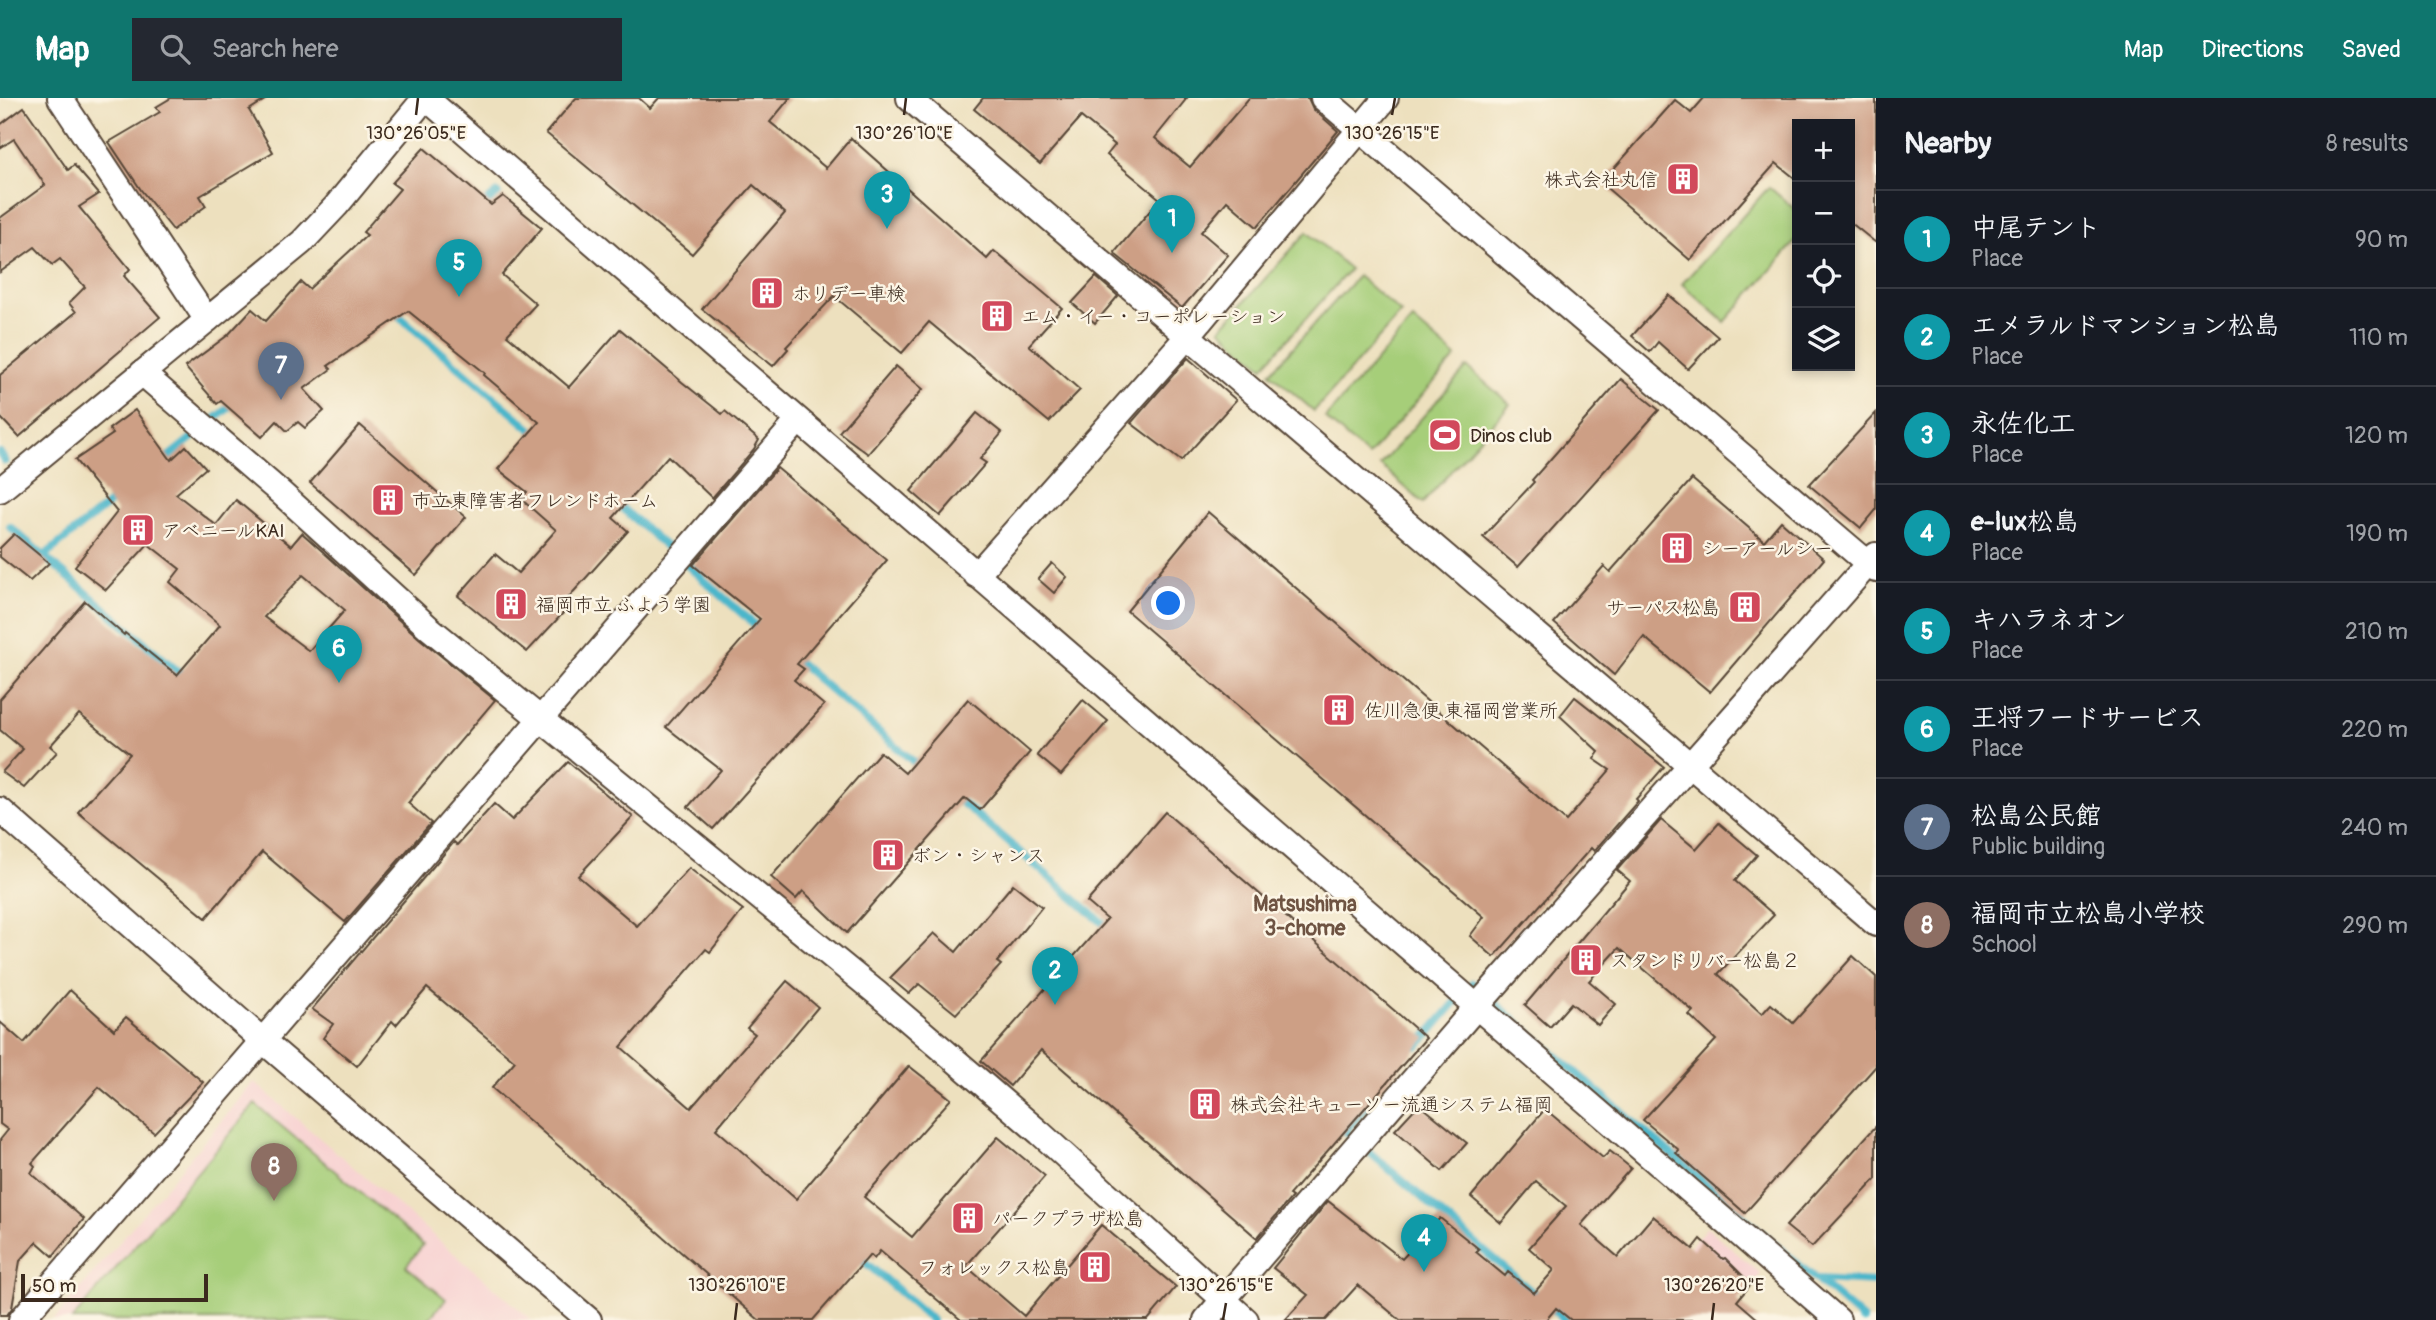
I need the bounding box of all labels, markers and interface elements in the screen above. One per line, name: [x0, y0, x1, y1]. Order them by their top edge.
search box: [132, 18, 622, 81]
text: Map: [35, 29, 90, 70]
icon: search: [156, 30, 194, 68]
text: Search here: [212, 33, 339, 65]
text: Map: [2124, 35, 2164, 64]
text: Directions: [2202, 35, 2303, 64]
text: Saved: [2341, 35, 2401, 64]
map controls: [1792, 119, 1855, 371]
button: +: [1792, 119, 1855, 182]
text: 130°26'05"E: [366, 122, 466, 145]
text: 130°26'10"E: [855, 122, 953, 145]
text: 130°26'15"E: [1345, 122, 1439, 145]
text: Nearby: [1904, 125, 1991, 162]
text: 8 results: [2326, 129, 2408, 158]
building icon: 株式会社丸信: [1664, 160, 1702, 198]
place label: 株式会社丸信: [1544, 168, 1658, 192]
pin: 3: [864, 171, 910, 229]
button: −: [1792, 182, 1855, 245]
pin: 1: [1149, 195, 1195, 253]
text: 中尾テント: [1971, 212, 2101, 244]
text: 1: [1923, 225, 1932, 254]
text: 90 m: [2355, 225, 2408, 254]
pin: 5: [436, 239, 482, 297]
text: Place: [1971, 244, 2023, 273]
button: locate: [1792, 245, 1855, 308]
building icon: ホリデー車検: [748, 274, 786, 312]
place label: ホリデー車検: [792, 282, 906, 306]
building icon: エム・イー・コーポレーション: [978, 297, 1016, 335]
place label: エム・イー・コーポレーション: [1021, 305, 1286, 329]
button: layers: [1792, 308, 1855, 371]
text: エメラルドマンション松島: [1971, 310, 2280, 342]
text: 2: [1921, 323, 1933, 352]
text: 110 m: [2349, 323, 2408, 352]
pin: 7: [258, 342, 304, 400]
text: Place: [1971, 342, 2023, 371]
text: 永佐化工: [1971, 408, 2075, 440]
sports icon: Dinos club: [1426, 416, 1464, 454]
text: 3: [1921, 421, 1933, 450]
text: 120 m: [2345, 421, 2408, 450]
place label: Dinos club: [1470, 424, 1552, 448]
text: Place: [1971, 440, 2023, 469]
building icon: 市立東障害者フレンドホーム: [369, 481, 407, 519]
place label: 市立東障害者フレンドホーム: [412, 489, 658, 513]
text: e-lux松島: [1971, 506, 2079, 538]
building icon: アベニールKAI: [119, 511, 157, 549]
place label: アベニールKAI: [162, 519, 285, 543]
text: 4: [1920, 519, 1934, 548]
text: 190 m: [2346, 519, 2408, 548]
building icon: シーアールシー: [1658, 529, 1696, 567]
place label: シーアールシー: [1702, 537, 1833, 561]
text: Place: [1971, 538, 2023, 567]
building icon: 福岡市立 ふよう学園: [492, 585, 530, 623]
your location: [1151, 586, 1185, 620]
building icon: サーパス松島: [1726, 588, 1764, 626]
place label: 福岡市立 ふよう学園: [536, 593, 711, 617]
place label: サーパス松島: [1606, 596, 1720, 620]
text: キハラネオン: [1971, 604, 2126, 636]
text: 5: [1921, 617, 1933, 646]
text: 210 m: [2345, 617, 2408, 646]
pin: 6: [316, 625, 362, 683]
text: Place: [1971, 636, 2023, 665]
building icon: 佐川急便 東福岡営業所: [1320, 691, 1358, 729]
place label: 佐川急便 東福岡営業所: [1364, 699, 1558, 723]
text: 王将フードサービス: [1971, 702, 2204, 734]
text: 6: [1920, 715, 1934, 744]
text: 220 m: [2341, 715, 2408, 744]
text: Place: [1971, 734, 2023, 763]
text: 松島公民館: [1971, 800, 2101, 832]
text: 7: [1921, 813, 1933, 842]
text: 240 m: [2341, 813, 2408, 842]
text: Public building: [1971, 832, 2105, 861]
building icon: ボン・シャンス: [869, 836, 907, 874]
place label: ボン・シャンス: [912, 844, 1045, 868]
district label: Matsushima 3-chome: [1253, 891, 1357, 942]
text: 福岡市立松島小学校: [1971, 898, 2205, 930]
text: 8: [1921, 911, 1933, 940]
text: 290 m: [2342, 911, 2408, 940]
text: School: [1971, 930, 2037, 959]
building icon: スタンドリバー松島２: [1567, 941, 1605, 979]
pin: 2: [1032, 947, 1078, 1005]
place label: スタンドリバー松島２: [1610, 949, 1800, 973]
building icon: 株式会社キューソー流通システム福岡: [1186, 1085, 1224, 1123]
place label: 株式会社キューソー流通システム福岡: [1230, 1093, 1553, 1117]
pin: 8: [251, 1143, 297, 1201]
building icon: パークプラザ松島: [949, 1199, 987, 1237]
place label: パークプラザ松島: [992, 1207, 1144, 1231]
pin: 4: [1401, 1214, 1447, 1272]
building icon: フォレックス松島: [1076, 1248, 1114, 1286]
place label: フォレックス松島: [918, 1256, 1070, 1280]
scale bar: [21, 1271, 208, 1303]
text: 50 m: [32, 1274, 76, 1298]
text: 130°26'10"E: [688, 1274, 786, 1297]
text: 130°26'15"E: [1179, 1274, 1273, 1297]
text: 130°26'20"E: [1664, 1274, 1764, 1297]

